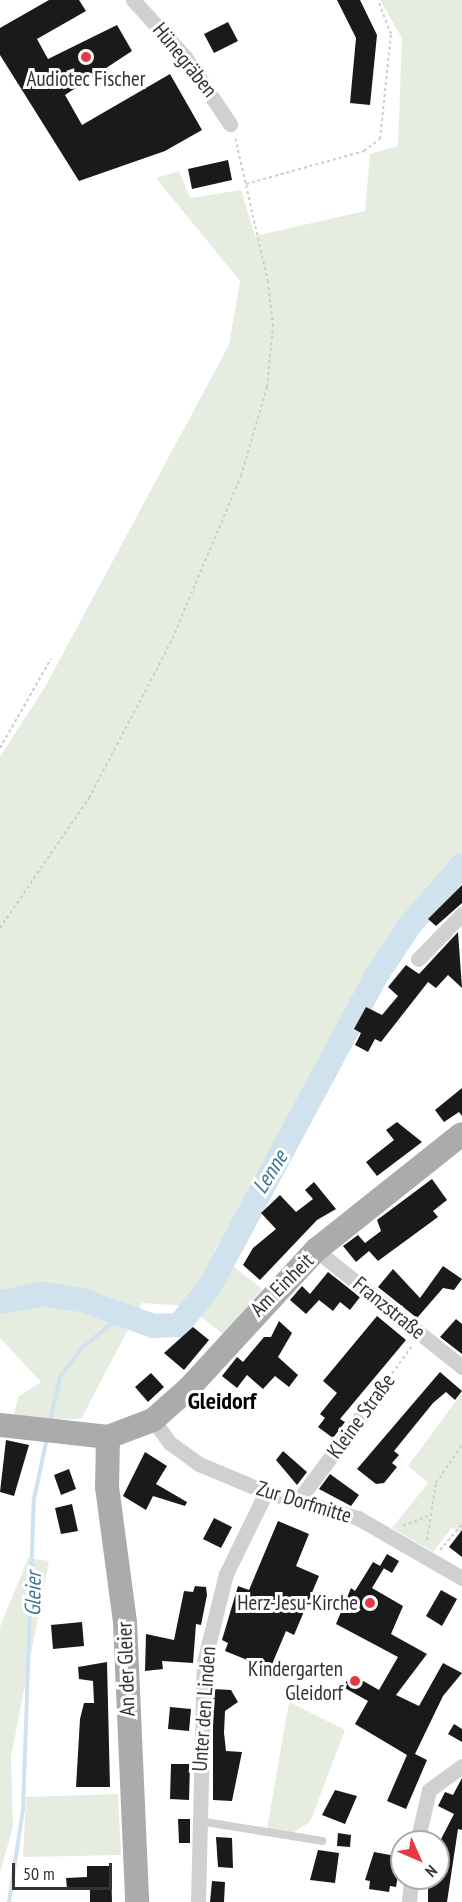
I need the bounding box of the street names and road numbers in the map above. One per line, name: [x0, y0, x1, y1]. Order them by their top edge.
street label: Hünegräben: [147, 18, 223, 102]
street label: Am Einheit: [245, 1248, 319, 1322]
street label: Franzstraße: [348, 1271, 430, 1345]
street label: Kleine Straße: [322, 1369, 400, 1463]
street label: Zur Dorfmitte: [254, 1476, 354, 1528]
street label: An der Gleier: [112, 1621, 140, 1717]
street label: Unter den Linden: [187, 1645, 221, 1773]

